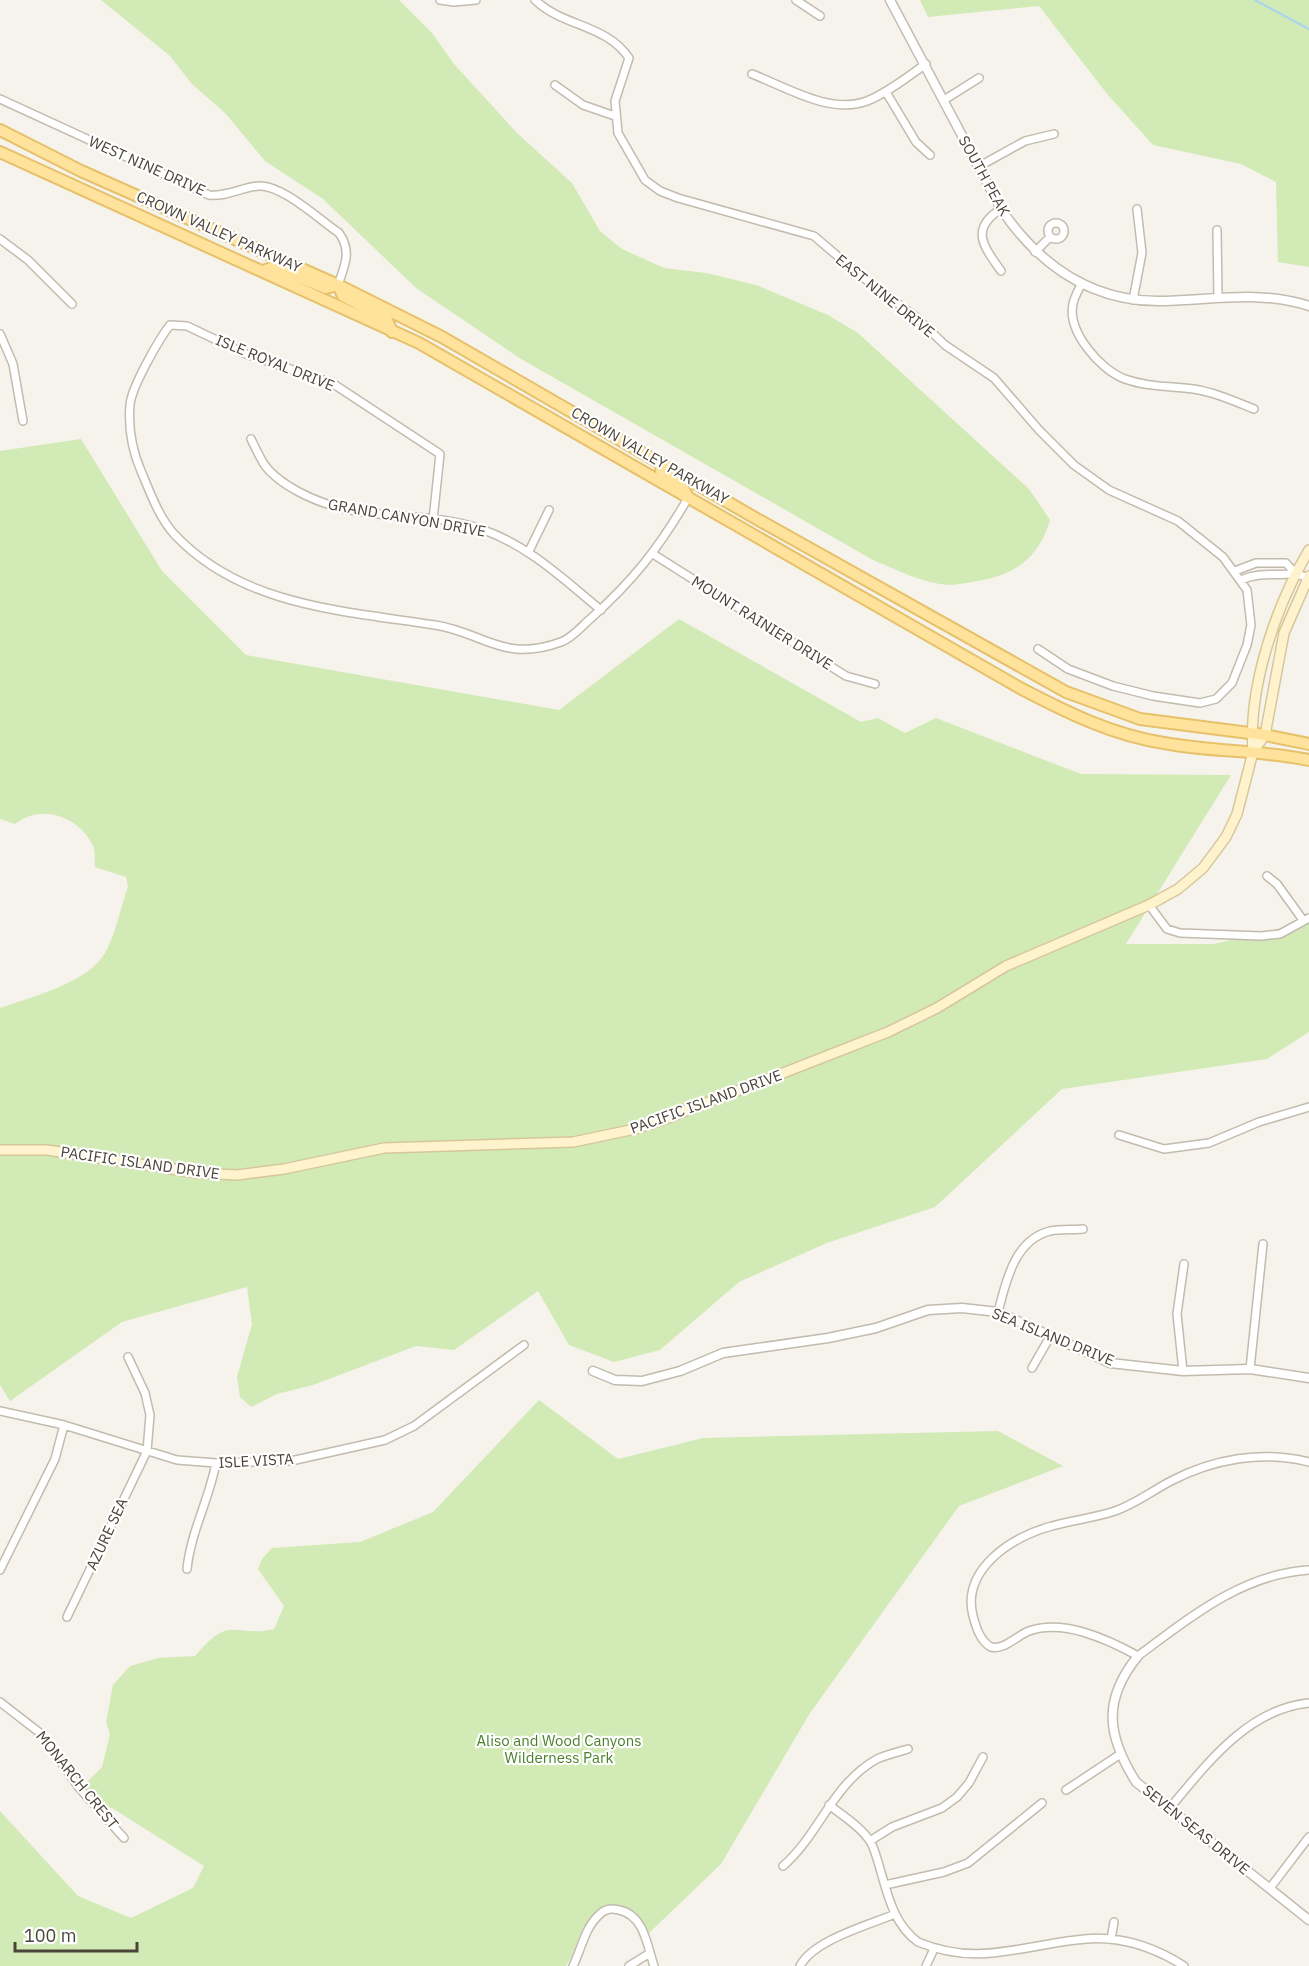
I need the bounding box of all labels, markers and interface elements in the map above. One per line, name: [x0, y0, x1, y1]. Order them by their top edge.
street label: WEST NINE DRIVE: [86, 131, 209, 200]
street label: SOUTH PEAK: [955, 132, 1015, 220]
street label: CROWN VALLEY PARKWAY: [134, 186, 305, 277]
street label: EAST NINE DRIVE: [832, 250, 939, 341]
street label: ISLE ROYAL DRIVE: [213, 330, 337, 395]
street label: CROWN VALLEY PARKWAY: [568, 403, 733, 509]
street label: GRAND CANYON DRIVE: [327, 494, 488, 541]
street label: MOUNT RAINIER DRIVE: [688, 571, 836, 674]
street label: PACIFIC ISLAND DRIVE: [627, 1065, 784, 1138]
street label: PACIFIC ISLAND DRIVE: [59, 1142, 221, 1183]
street label: SEA ISLAND DRIVE: [989, 1303, 1117, 1370]
street label: ISLE VISTA: [218, 1449, 294, 1472]
street label: AZURE SEA: [82, 1494, 132, 1573]
street label: MONARCH CREST: [32, 1727, 123, 1833]
park label: Aliso and Wood Canyons Wilderness Park: [476, 1731, 642, 1767]
street label: SEVEN SEAS DRIVE: [1139, 1781, 1254, 1879]
scale bar: [15, 1915, 136, 1953]
text: 100 m: [24, 1924, 76, 1947]

